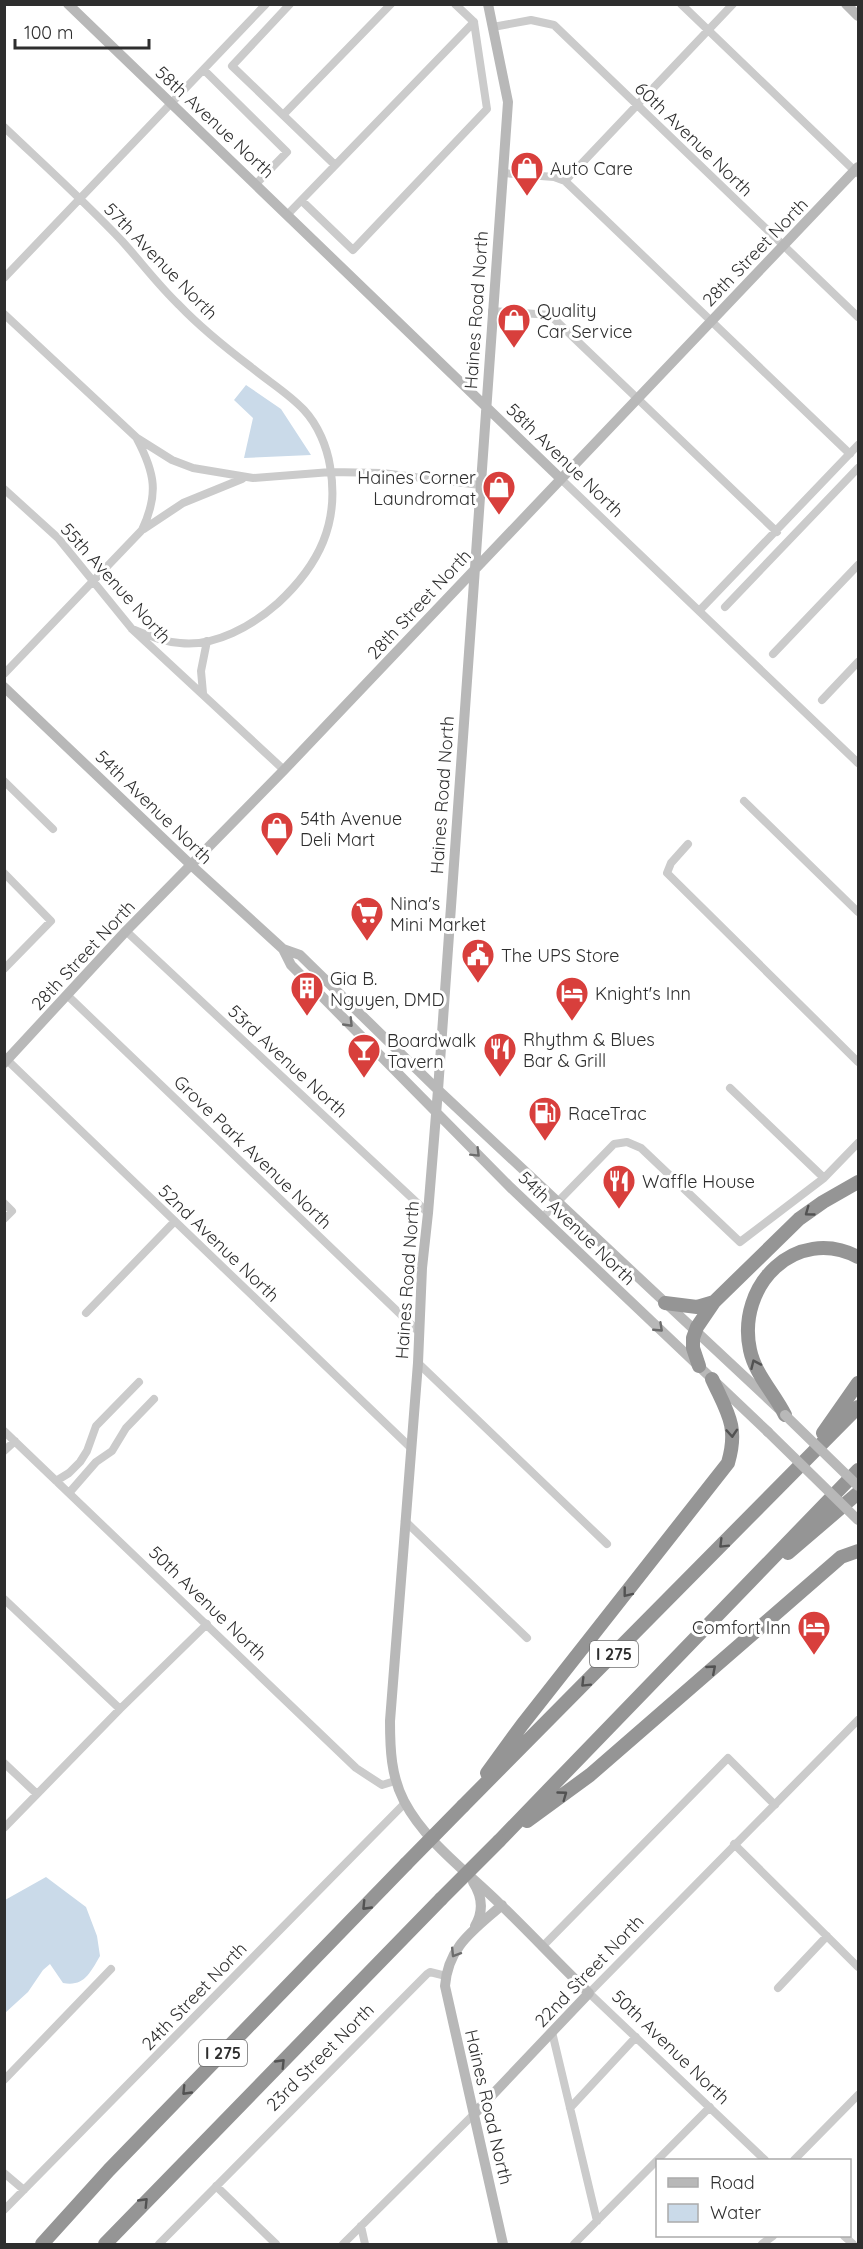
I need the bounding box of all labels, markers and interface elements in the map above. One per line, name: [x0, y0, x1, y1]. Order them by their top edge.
scale bar: [15, 12, 148, 50]
text: 100 m: [24, 21, 73, 44]
street label: 58th Avenue North: [151, 61, 279, 183]
street label: 60th Avenue North: [630, 77, 758, 201]
shop icon: Auto Care: [509, 150, 545, 197]
place label: Auto Care: [550, 157, 633, 180]
street label: 28th Street North: [697, 193, 813, 311]
street label: 57th Avenue North: [99, 198, 223, 324]
street label: Haines Road North: [459, 230, 493, 390]
place label: Quality Car Service: [537, 299, 633, 343]
shop icon: Quality Car Service: [496, 302, 532, 349]
street label: 58th Avenue North: [501, 398, 629, 522]
place label: Haines Corner Laundromat: [357, 466, 476, 510]
shop icon: Haines Corner Laundromat: [481, 469, 517, 516]
street label: 55th Avenue North: [56, 518, 176, 648]
street label: 28th Street North: [362, 544, 476, 664]
street label: Haines Road North: [425, 715, 459, 875]
street label: 54th Avenue North: [91, 745, 217, 869]
place label: 54th Avenue Deli Mart: [300, 807, 402, 851]
shop icon: 54th Avenue Deli Mart: [259, 810, 295, 857]
place label: Nina's Mini Market: [390, 892, 486, 936]
street label: 28th Street North: [26, 895, 140, 1015]
supermarket icon: Nina's Mini Market: [349, 895, 385, 942]
public building icon: The UPS Store: [460, 937, 496, 984]
place label: The UPS Store: [501, 944, 619, 967]
place label: Gia B. Nguyen, DMD: [330, 967, 444, 1011]
building icon: Gia B. Nguyen, DMD: [289, 970, 325, 1017]
hotel icon: Knight's Inn: [554, 975, 590, 1022]
place label: Knight's Inn: [595, 982, 691, 1005]
street label: 53rd Avenue North: [223, 1000, 353, 1122]
one-way arrow: [342, 1016, 353, 1027]
place label: Rhythm & Blues Bar & Grill: [523, 1028, 655, 1072]
place label: Boardwalk Tavern: [387, 1029, 476, 1073]
restaurant icon: Rhythm & Blues Bar & Grill: [482, 1031, 518, 1078]
bar icon: Boardwalk Tavern: [346, 1032, 382, 1079]
street label: Grove Park Avenue North: [169, 1070, 337, 1234]
fuel station icon: RaceTrac: [527, 1095, 563, 1142]
place label: RaceTrac: [568, 1102, 646, 1125]
one-way arrow: [469, 1146, 480, 1157]
restaurant icon: Waffle House: [601, 1163, 637, 1210]
street label: 54th Avenue North: [514, 1166, 640, 1290]
place label: Waffle House: [642, 1170, 755, 1193]
street label: 52nd Avenue North: [154, 1179, 284, 1307]
street label: Haines Road North: [390, 1200, 424, 1360]
one-way arrow: [804, 1205, 815, 1216]
one-way arrow: [651, 1321, 662, 1332]
one-way arrow: [751, 1360, 763, 1371]
one-way arrow: [725, 1429, 738, 1438]
one-way arrow: [719, 1537, 730, 1548]
street label: 50th Avenue North: [144, 1541, 272, 1665]
one-way arrow: [623, 1586, 634, 1597]
hotel icon: Comfort Inn: [796, 1609, 832, 1656]
place label: Comfort Inn: [692, 1616, 791, 1639]
road number: I 275: [590, 1641, 638, 1667]
one-way arrow: [705, 1665, 716, 1676]
one-way arrow: [582, 1675, 593, 1686]
one-way arrow: [557, 1791, 568, 1802]
one-way arrow: [362, 1899, 373, 1910]
street label: 22nd Street North: [529, 1910, 649, 2032]
street label: 24th Street North: [136, 1937, 252, 2055]
one-way arrow: [450, 1947, 462, 1957]
street label: 50th Avenue North: [607, 1985, 735, 2109]
street label: 23rd Street North: [261, 1998, 379, 2116]
street label: Haines Road North: [460, 2027, 518, 2187]
road number: I 275: [199, 2040, 247, 2066]
one-way arrow: [274, 2059, 285, 2069]
one-way arrow: [182, 2084, 193, 2095]
legend: [656, 2159, 851, 2237]
text: Road: [710, 2171, 755, 2194]
one-way arrow: [137, 2198, 148, 2209]
text: Water: [710, 2201, 761, 2224]

